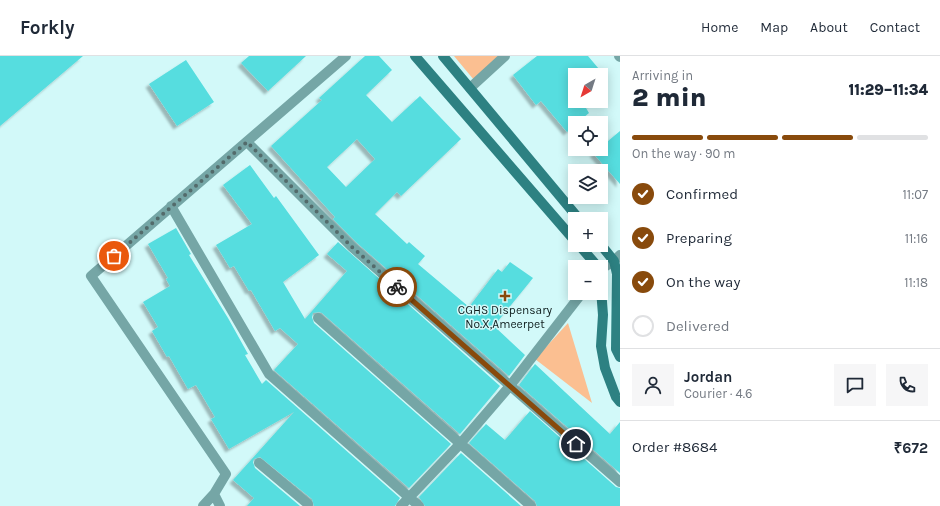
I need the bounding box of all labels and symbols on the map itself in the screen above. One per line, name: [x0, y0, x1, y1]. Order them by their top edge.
north arrow: [568, 68, 608, 108]
pin: [97, 239, 131, 273]
courier: [377, 267, 417, 307]
marker: CGHS Dispensary No.X,Ameerpet: [499, 290, 511, 302]
place label: CGHS Dispensary No.X,Ameerpet: [458, 303, 553, 331]
pin: [559, 427, 593, 461]

